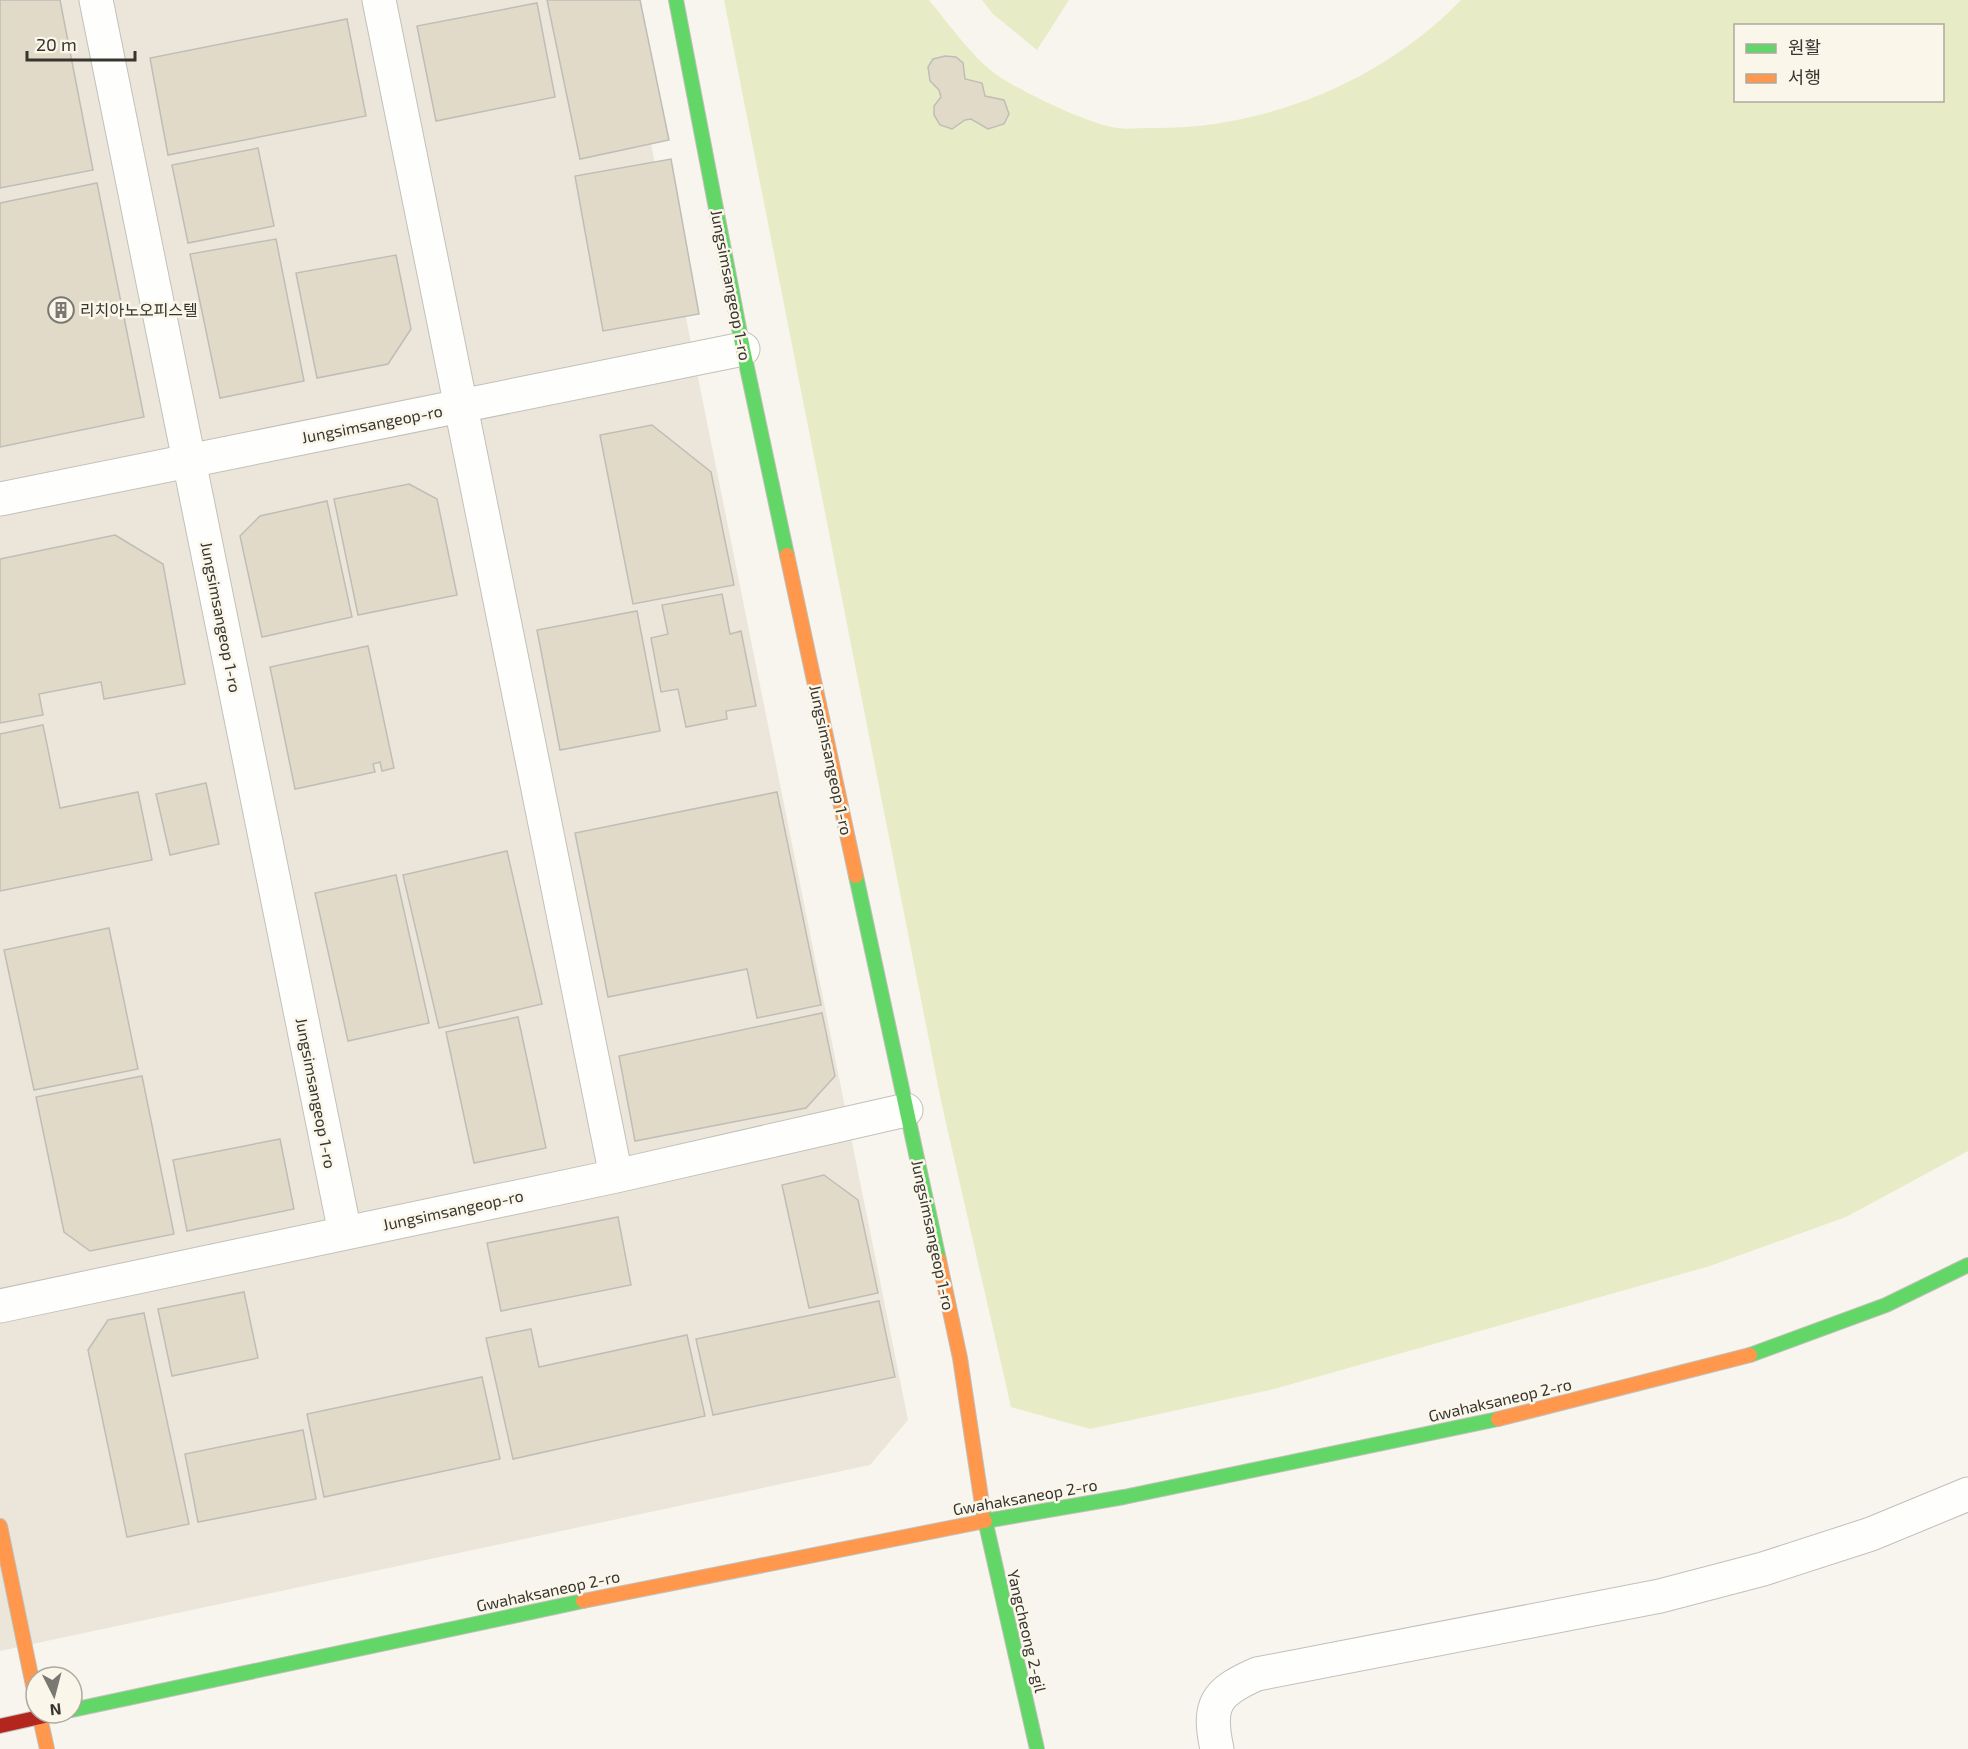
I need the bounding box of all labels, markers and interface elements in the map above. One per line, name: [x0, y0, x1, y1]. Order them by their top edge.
scale bar: [27, 24, 135, 62]
legend: [1734, 24, 1944, 102]
text: 20 m: [36, 33, 77, 55]
text: 원활: [1788, 36, 1821, 58]
text: 서행: [1788, 66, 1821, 88]
street label: Jungsimsangeop 1-ro: [708, 208, 755, 362]
building icon: 리치아노오피스텔: [46, 295, 76, 325]
place label: 리치아노오피스텔: [80, 300, 198, 319]
street label: Jungsimsangeop-ro: [300, 401, 444, 447]
street label: Jungsimsangeop 1-ro: [198, 540, 245, 694]
street label: Jungsimsangeop 1-ro: [806, 683, 857, 837]
street label: Jungsimsangeop 1-ro: [293, 1016, 340, 1170]
street label: Jungsimsangeop 1-ro: [908, 1158, 959, 1312]
street label: Jungsimsangeop-ro: [381, 1185, 525, 1234]
street label: Gwahaksaneop 2-ro: [1426, 1374, 1573, 1425]
street label: Gwahaksaneop 2-ro: [951, 1474, 1099, 1519]
street label: Gwahaksaneop 2-ro: [474, 1566, 621, 1615]
street label: Yangcheong 2-gil: [1004, 1568, 1051, 1694]
north arrow: [24, 1665, 84, 1725]
text: N: [49, 1700, 62, 1720]

